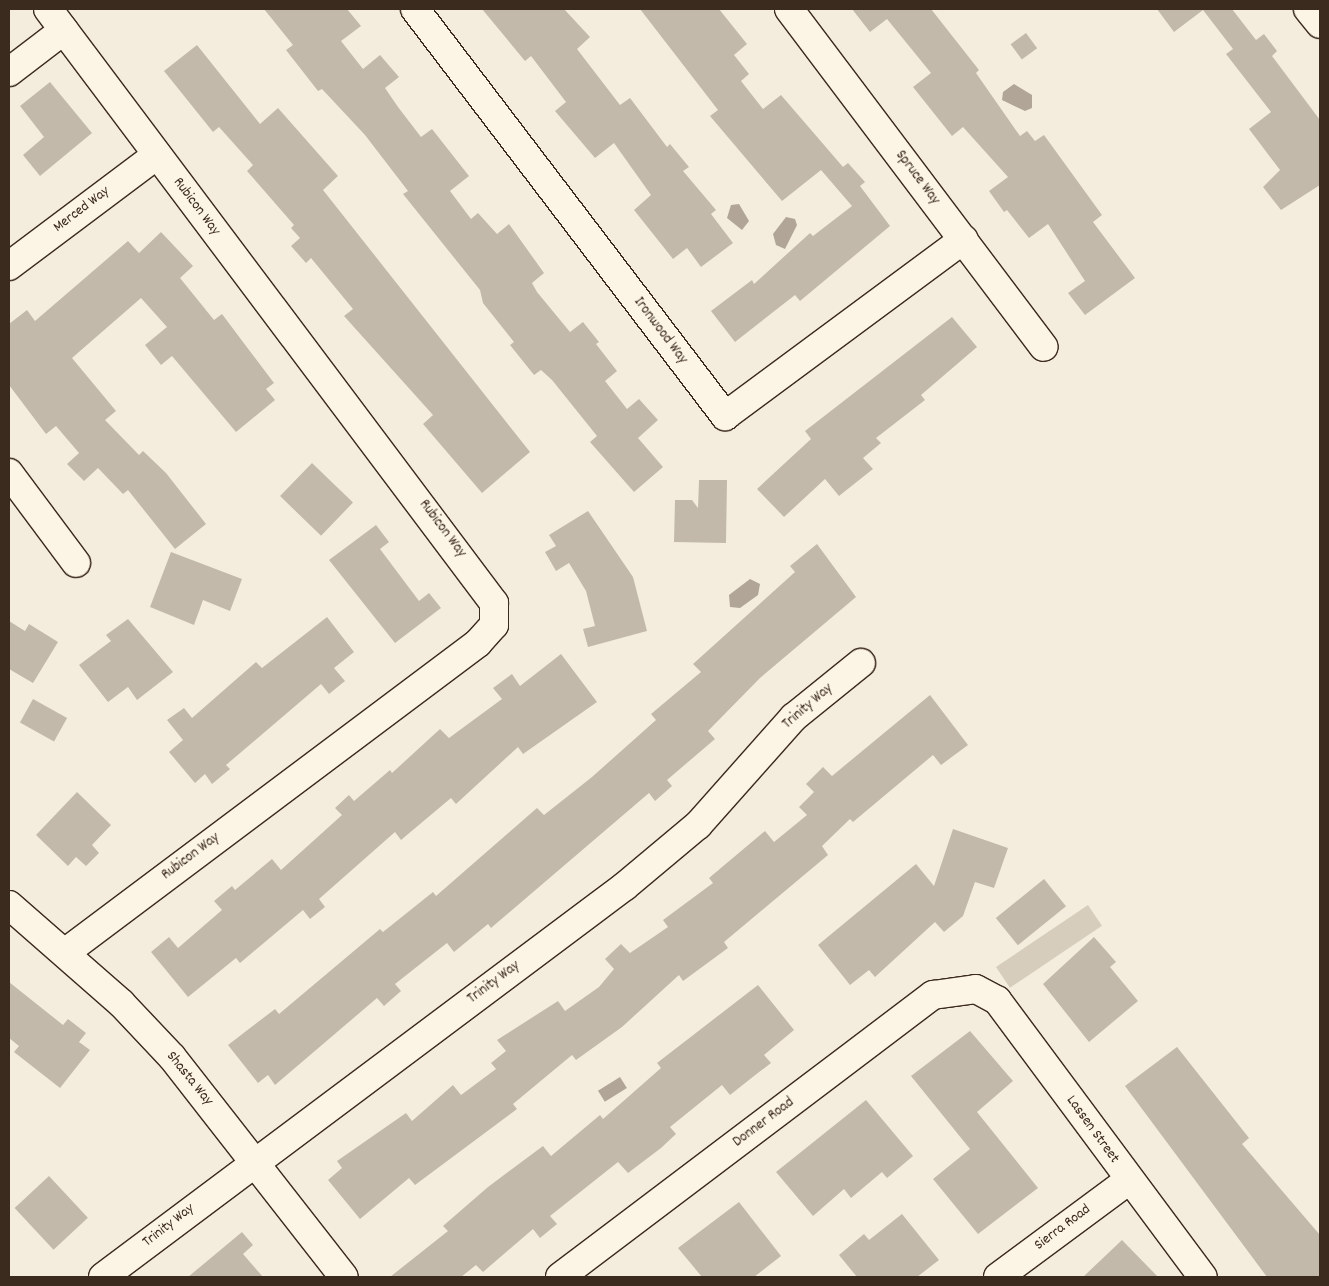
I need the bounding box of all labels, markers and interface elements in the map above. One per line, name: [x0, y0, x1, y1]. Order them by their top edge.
street label: Spruce Way: [891, 147, 943, 209]
street label: Rubicon Way: [168, 175, 224, 239]
street label: Merced Way: [50, 183, 114, 237]
street label: Ironwood Way: [629, 294, 691, 368]
street label: Rubicon Way: [414, 497, 470, 561]
street label: Trinity Way: [779, 680, 837, 734]
street label: Rubicon Way: [159, 829, 223, 885]
street label: Trinity Way: [464, 958, 524, 1008]
street label: Shasta Way: [162, 1048, 216, 1110]
street label: Lassen Street: [1061, 1093, 1123, 1167]
street label: Donner Road: [730, 1094, 798, 1152]
street label: Trinity Way: [140, 1200, 198, 1252]
street label: Sierra Road: [1031, 1201, 1095, 1255]

